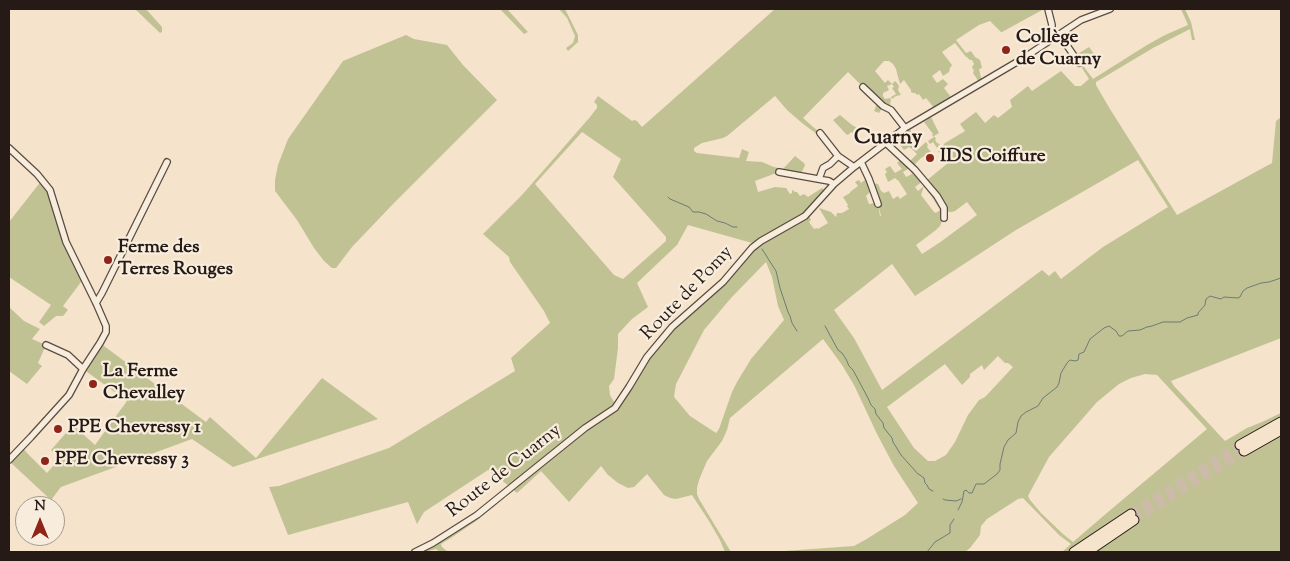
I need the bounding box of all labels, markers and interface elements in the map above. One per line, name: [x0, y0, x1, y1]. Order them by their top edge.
place label: Collège de Cuarny: [1016, 28, 1101, 72]
marker: Collège de Cuarny: [1000, 44, 1012, 56]
district label: Cuarny: [854, 126, 922, 152]
place label: IDS Coiffure: [940, 147, 1046, 169]
marker: IDS Coiffure: [924, 152, 936, 164]
place label: Ferme des Terres Rouges: [118, 238, 233, 282]
street label: Route de Pomy: [637, 242, 739, 346]
marker: Ferme des Terres Rouges: [102, 254, 114, 266]
place label: La Ferme Chevalley: [103, 362, 185, 406]
marker: La Ferme Chevalley: [87, 378, 99, 390]
place label: PPE Chevressy 1: [68, 418, 201, 440]
street label: Route de Cuarny: [443, 420, 567, 524]
marker: PPE Chevressy 1: [52, 423, 64, 435]
place label: PPE Chevressy 3: [55, 450, 189, 472]
marker: PPE Chevressy 3: [39, 455, 51, 467]
north arrow: [15, 496, 65, 546]
text: N: [34, 497, 46, 517]

